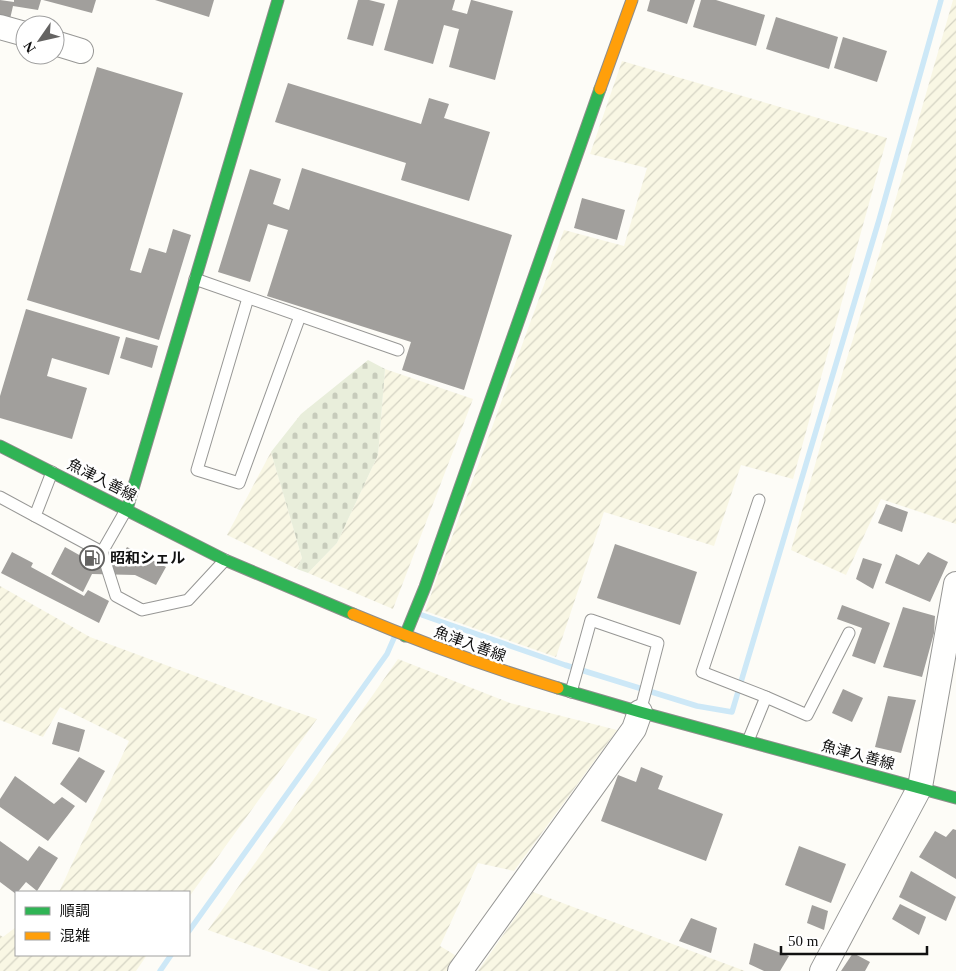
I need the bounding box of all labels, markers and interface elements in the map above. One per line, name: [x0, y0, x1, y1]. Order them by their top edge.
north arrow: [15, 15, 65, 65]
text: N: [21, 39, 39, 55]
street label: 魚津入善線: [65, 455, 140, 504]
fuel station icon: 昭和シェル: [79, 545, 105, 571]
place label: 昭和シェル: [110, 550, 185, 566]
street label: 魚津入善線: [432, 623, 508, 664]
street label: 魚津入善線: [820, 737, 897, 772]
legend: [15, 891, 190, 956]
text: 順調: [60, 903, 90, 919]
scale bar: [781, 924, 927, 956]
text: 混雑: [60, 928, 90, 944]
text: 50 m: [788, 933, 819, 949]

